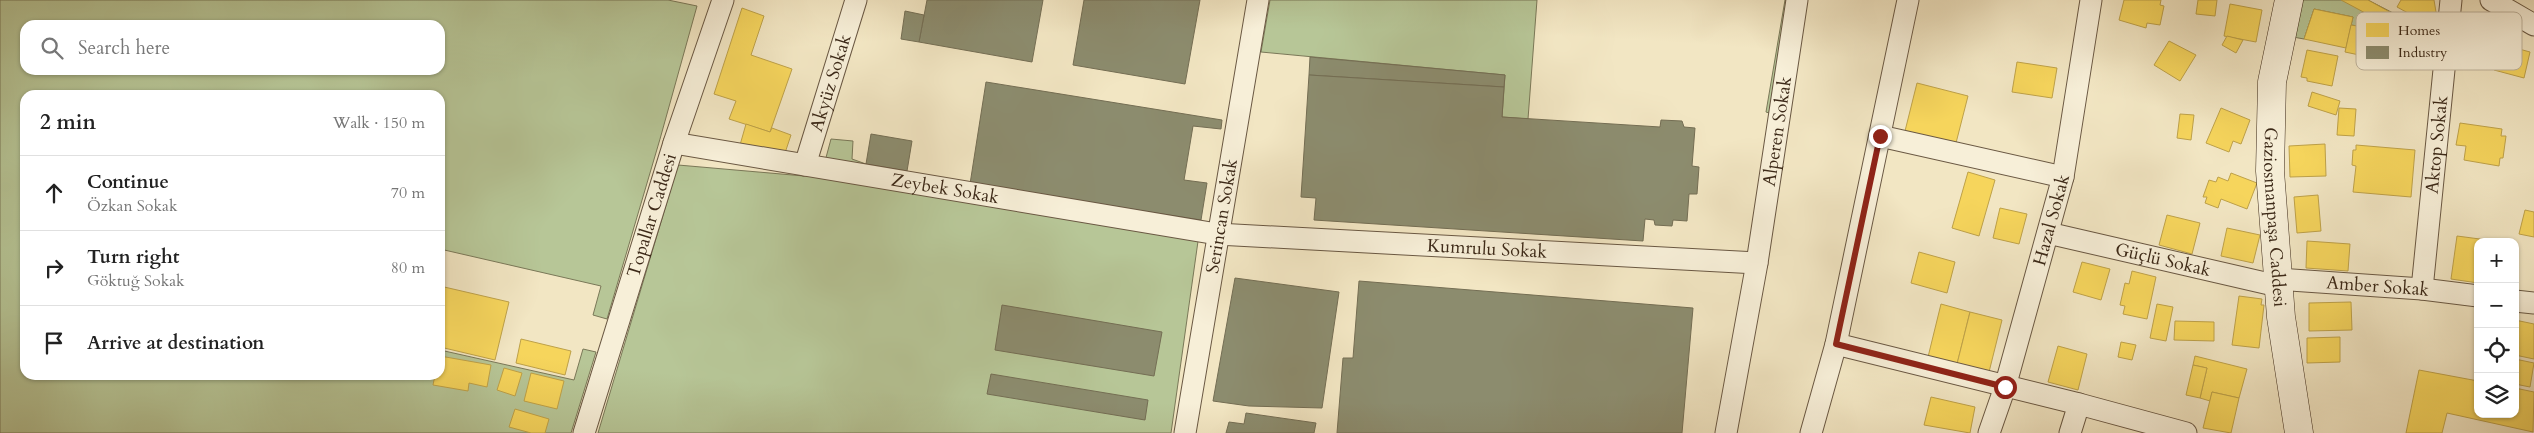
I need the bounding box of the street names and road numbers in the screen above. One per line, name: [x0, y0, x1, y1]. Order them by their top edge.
street label: Akyüz Sokak: [804, 31, 857, 135]
street label: Alperen Sokak: [1756, 74, 1798, 188]
street label: Aktop Sokak: [2419, 94, 2454, 195]
street label: Gaziosmanpaşa Caddesi: [2257, 127, 2293, 308]
street label: Topallar Caddesi: [621, 150, 683, 280]
street label: Serincan Sokak: [1200, 156, 1244, 275]
street label: Zeybek Sokak: [890, 167, 1001, 210]
street label: Hazal Sokak: [2027, 171, 2076, 269]
street label: Kumrulu Sokak: [1426, 233, 1548, 264]
street label: Güçlü Sokak: [2113, 236, 2214, 283]
street label: Amber Sokak: [2325, 270, 2431, 302]

